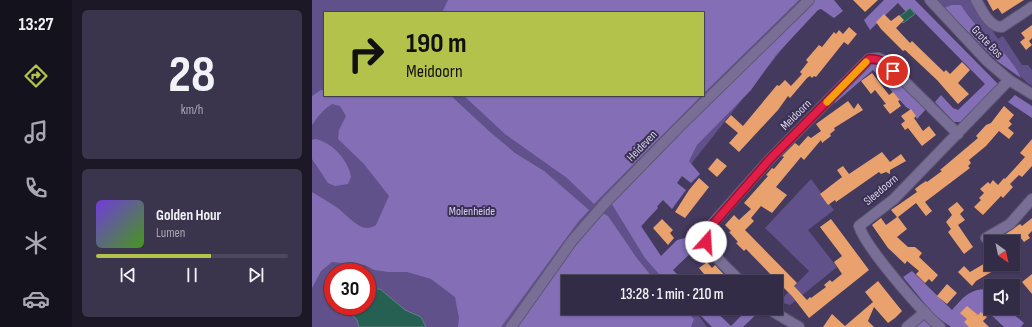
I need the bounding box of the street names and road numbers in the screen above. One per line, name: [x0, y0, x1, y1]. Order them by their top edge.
street label: Grote Bos: [968, 23, 1006, 61]
street label: Meidoorn: [777, 96, 815, 134]
street label: Heideven: [624, 127, 660, 165]
street label: Sleedoorn: [861, 171, 901, 209]

